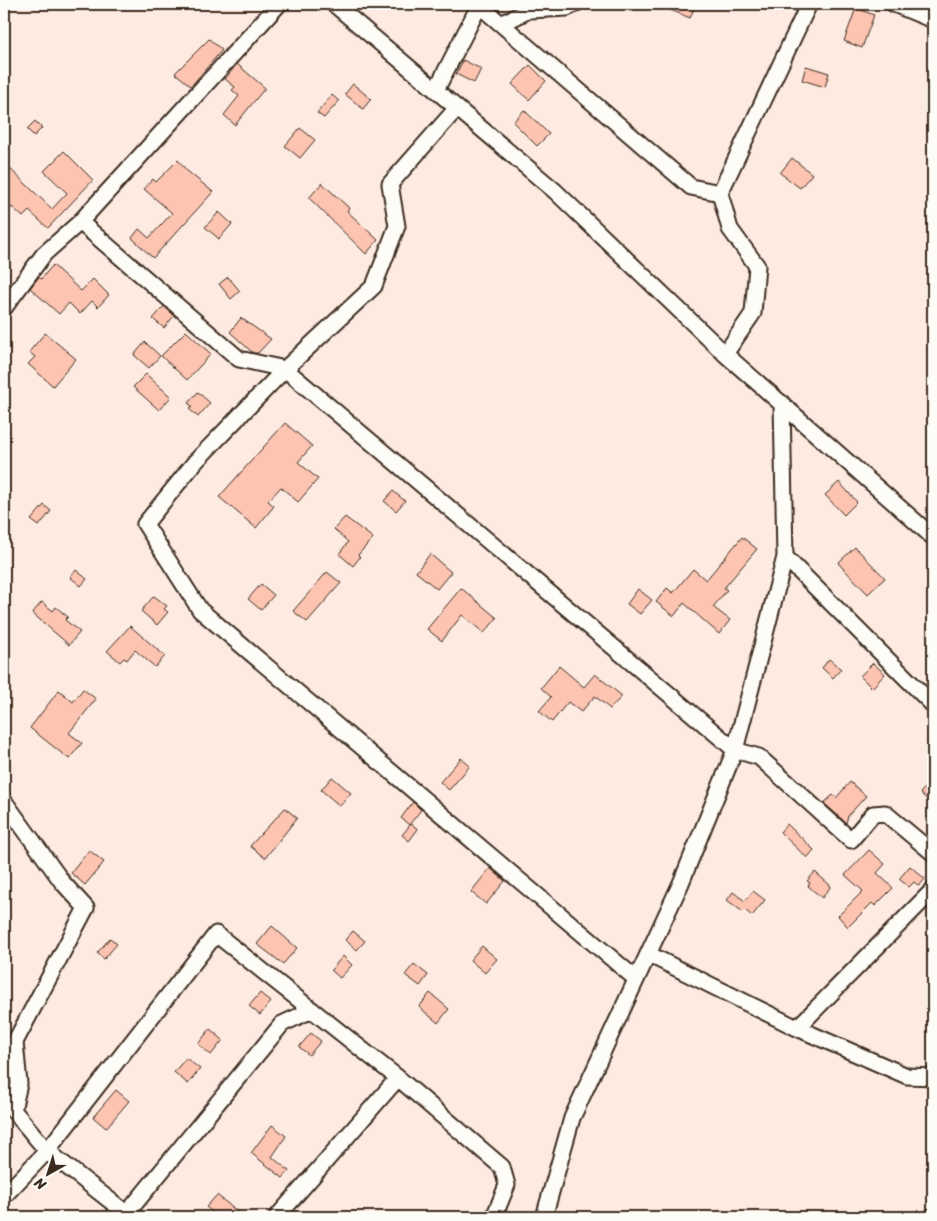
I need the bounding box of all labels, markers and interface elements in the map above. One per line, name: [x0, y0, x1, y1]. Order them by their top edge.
north arrow: [22, 1148, 72, 1198]
text: N: [28, 1171, 53, 1197]

